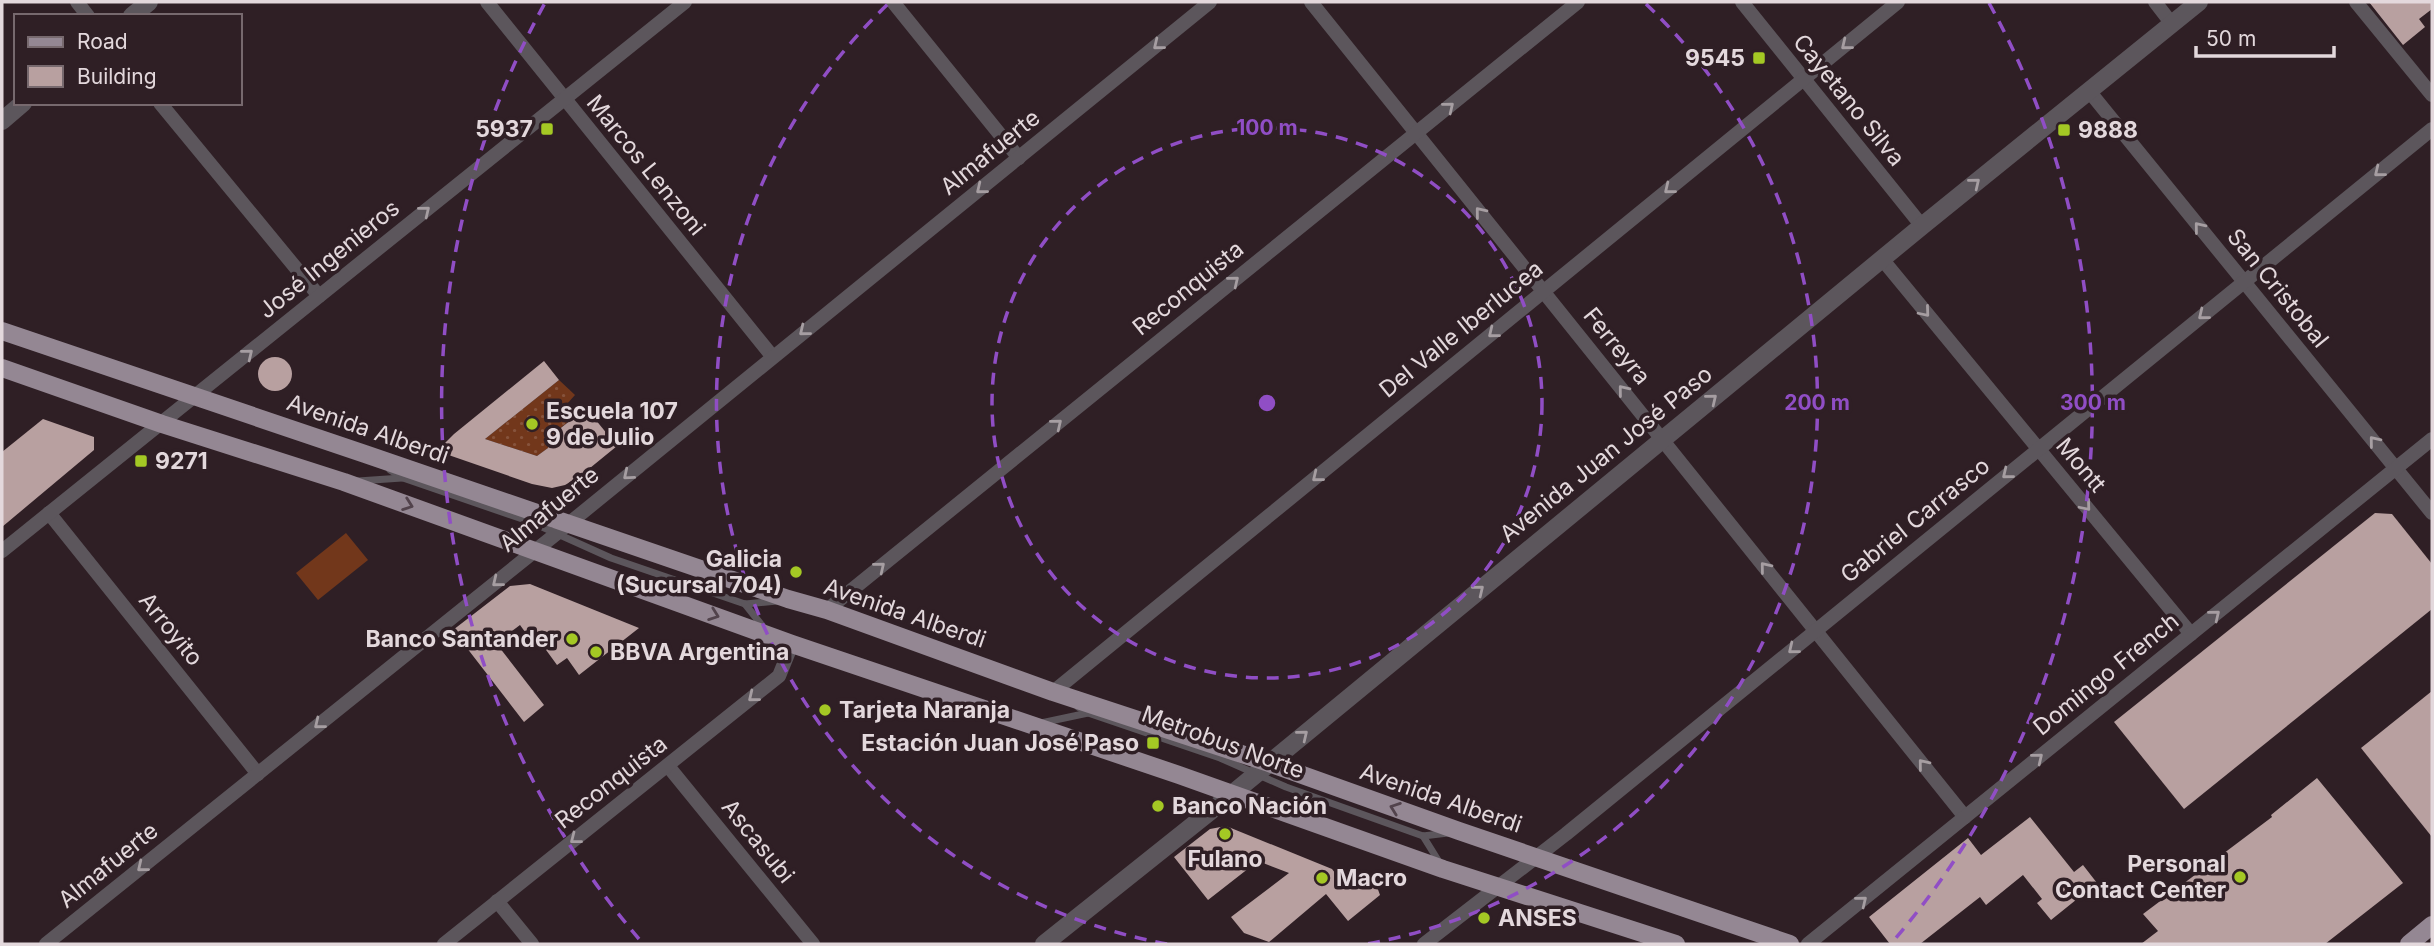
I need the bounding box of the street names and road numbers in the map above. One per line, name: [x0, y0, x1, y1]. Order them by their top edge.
street label: Cayetano Silva: [1787, 28, 1911, 172]
street label: Marcos Lenzoni: [581, 89, 711, 241]
street label: Almafuerte: [935, 103, 1045, 201]
street label: José Ingenieros: [253, 194, 405, 324]
street label: San Cristobal: [2221, 223, 2335, 353]
street label: Reconquista: [1127, 235, 1249, 341]
street label: Del Valle Iberlucea: [1374, 254, 1548, 404]
street label: Ferreyra: [1578, 302, 1656, 390]
street label: Avenida Juan José Paso: [1494, 360, 1718, 548]
street label: Avenida Alberdi: [283, 388, 453, 470]
street label: Montt: [2050, 432, 2112, 498]
street label: Gabriel Carrasco: [1835, 451, 1995, 589]
street label: Almafuerte: [494, 460, 604, 558]
street label: Avenida Alberdi: [820, 572, 990, 654]
street label: Arroyito: [133, 587, 209, 671]
street label: Domingo French: [2028, 607, 2184, 741]
street label: Metrobus Norte: [1138, 700, 1308, 784]
street label: Reconquista: [549, 730, 673, 834]
street label: Avenida Alberdi: [1356, 757, 1526, 839]
street label: Ascasubi: [716, 793, 800, 889]
street label: Almafuerte: [53, 816, 163, 914]

